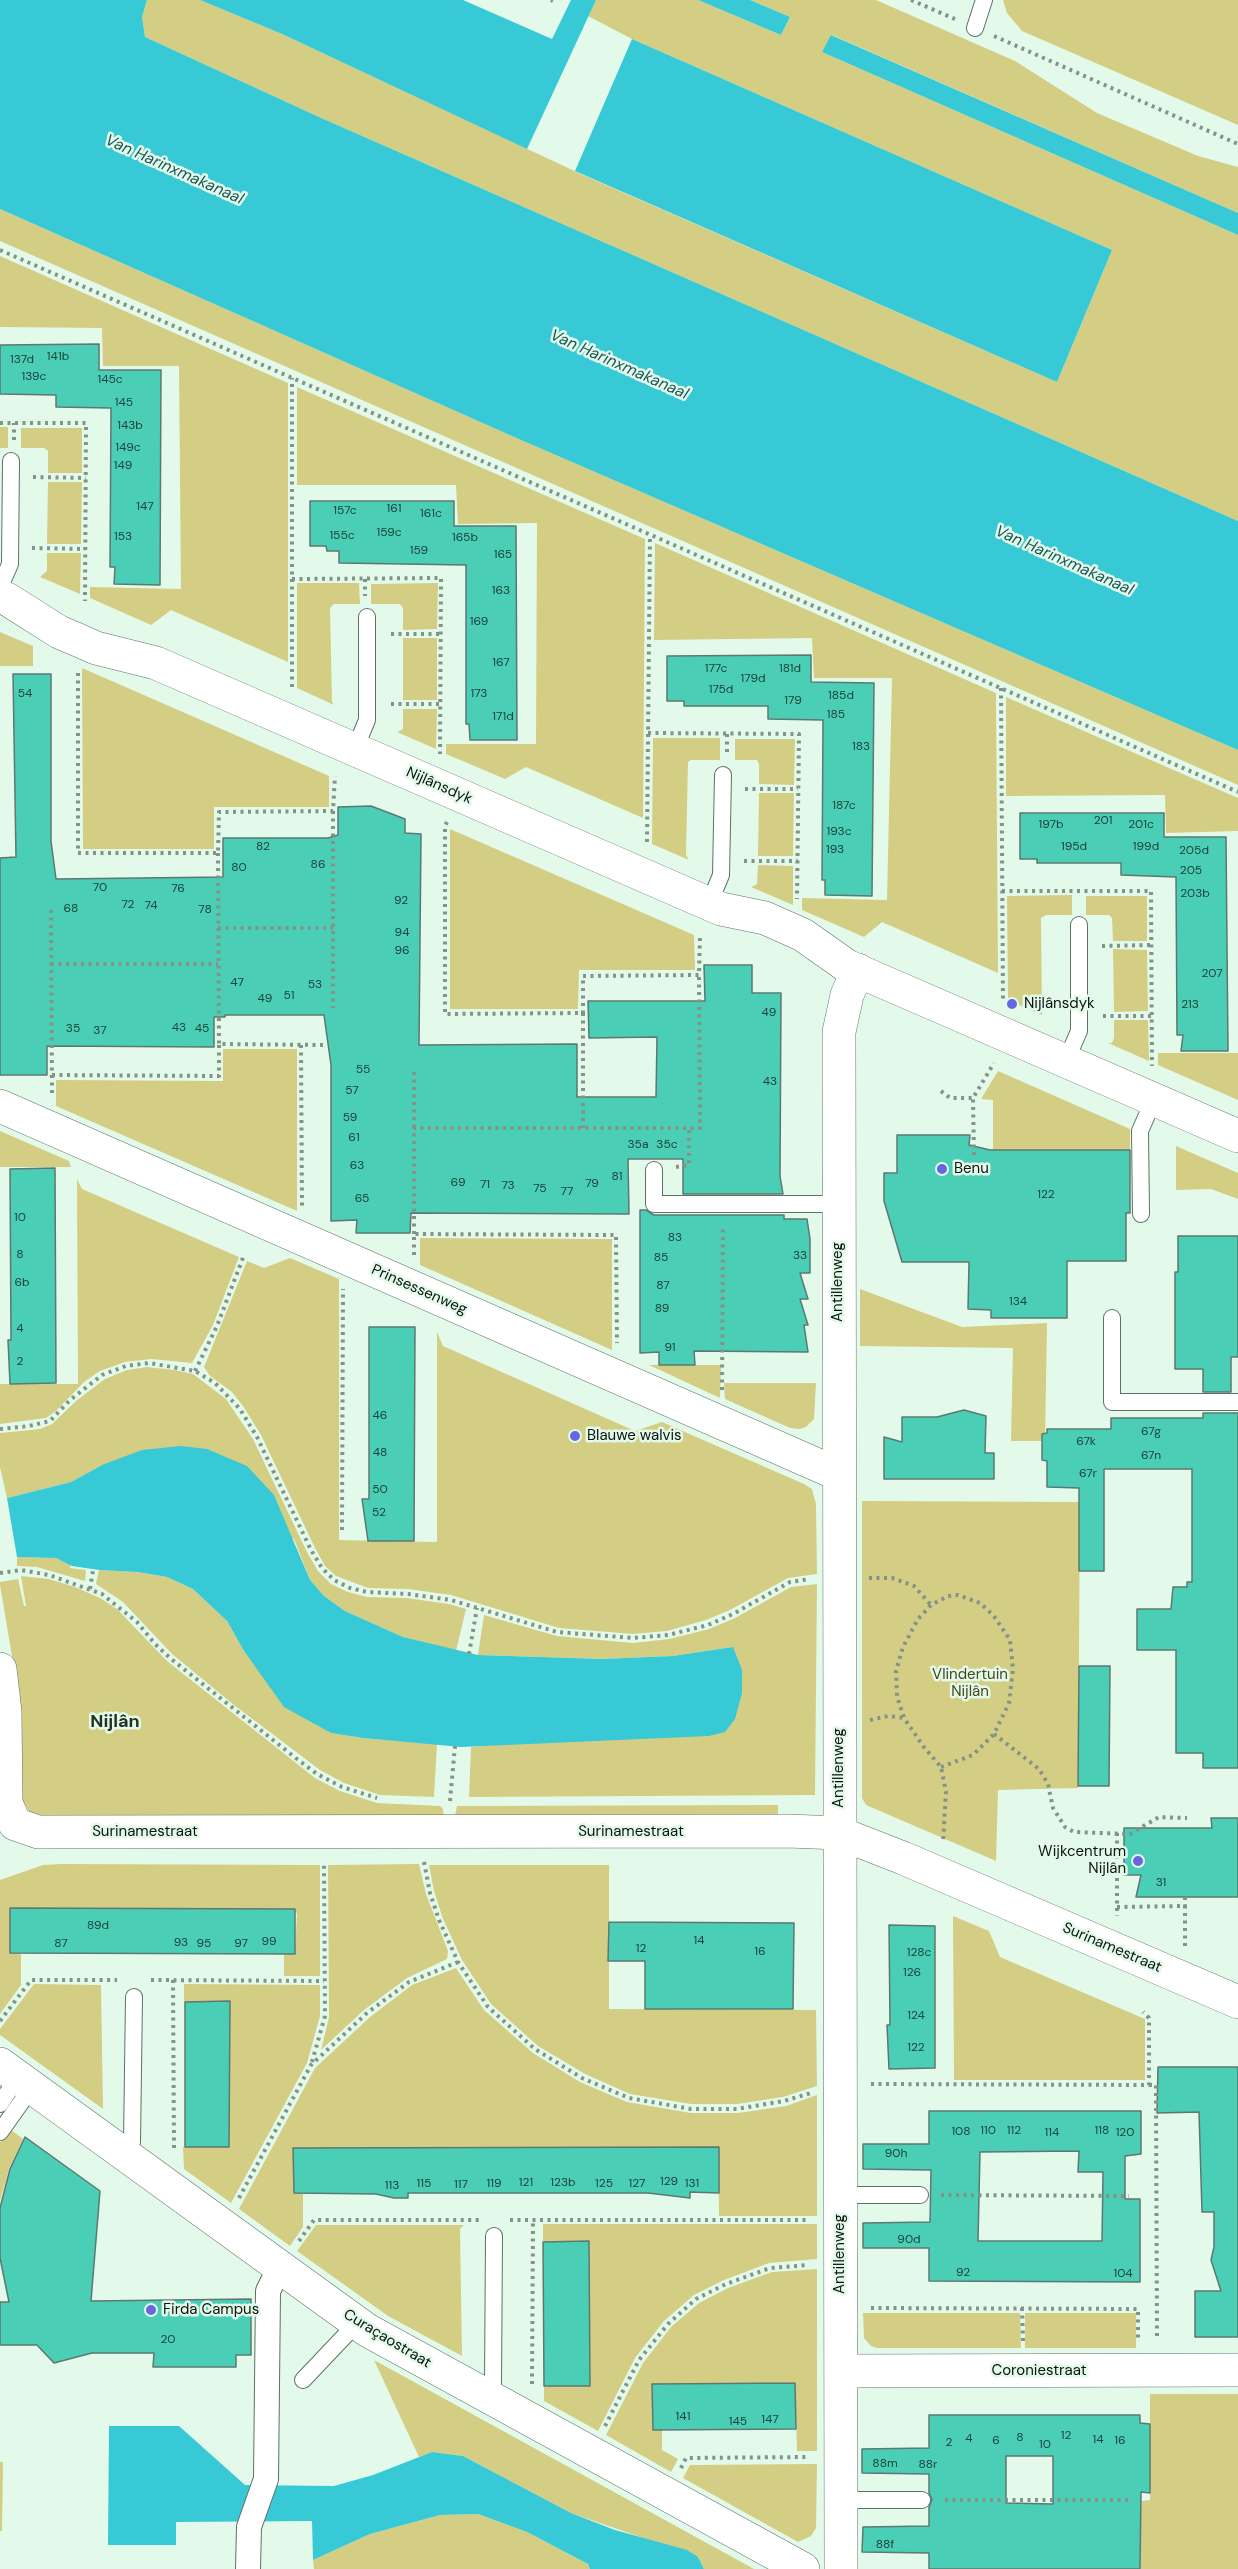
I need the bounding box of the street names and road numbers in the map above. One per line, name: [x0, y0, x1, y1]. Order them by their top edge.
street label: Nijlânsdyk: [403, 763, 475, 809]
street label: Antillenweg: [829, 1242, 847, 1322]
street label: Prinsessenweg: [368, 1261, 470, 1319]
street label: Antillenweg: [830, 1728, 848, 1808]
street label: Surinamestraat: [92, 1823, 198, 1841]
street label: Surinamestraat: [578, 1823, 684, 1841]
street label: Surinamestraat: [1060, 1919, 1164, 1977]
street label: Antillenweg: [831, 2214, 849, 2294]
street label: Curaçaostraat: [340, 2306, 434, 2372]
street label: Coroniestraat: [991, 2362, 1087, 2380]

